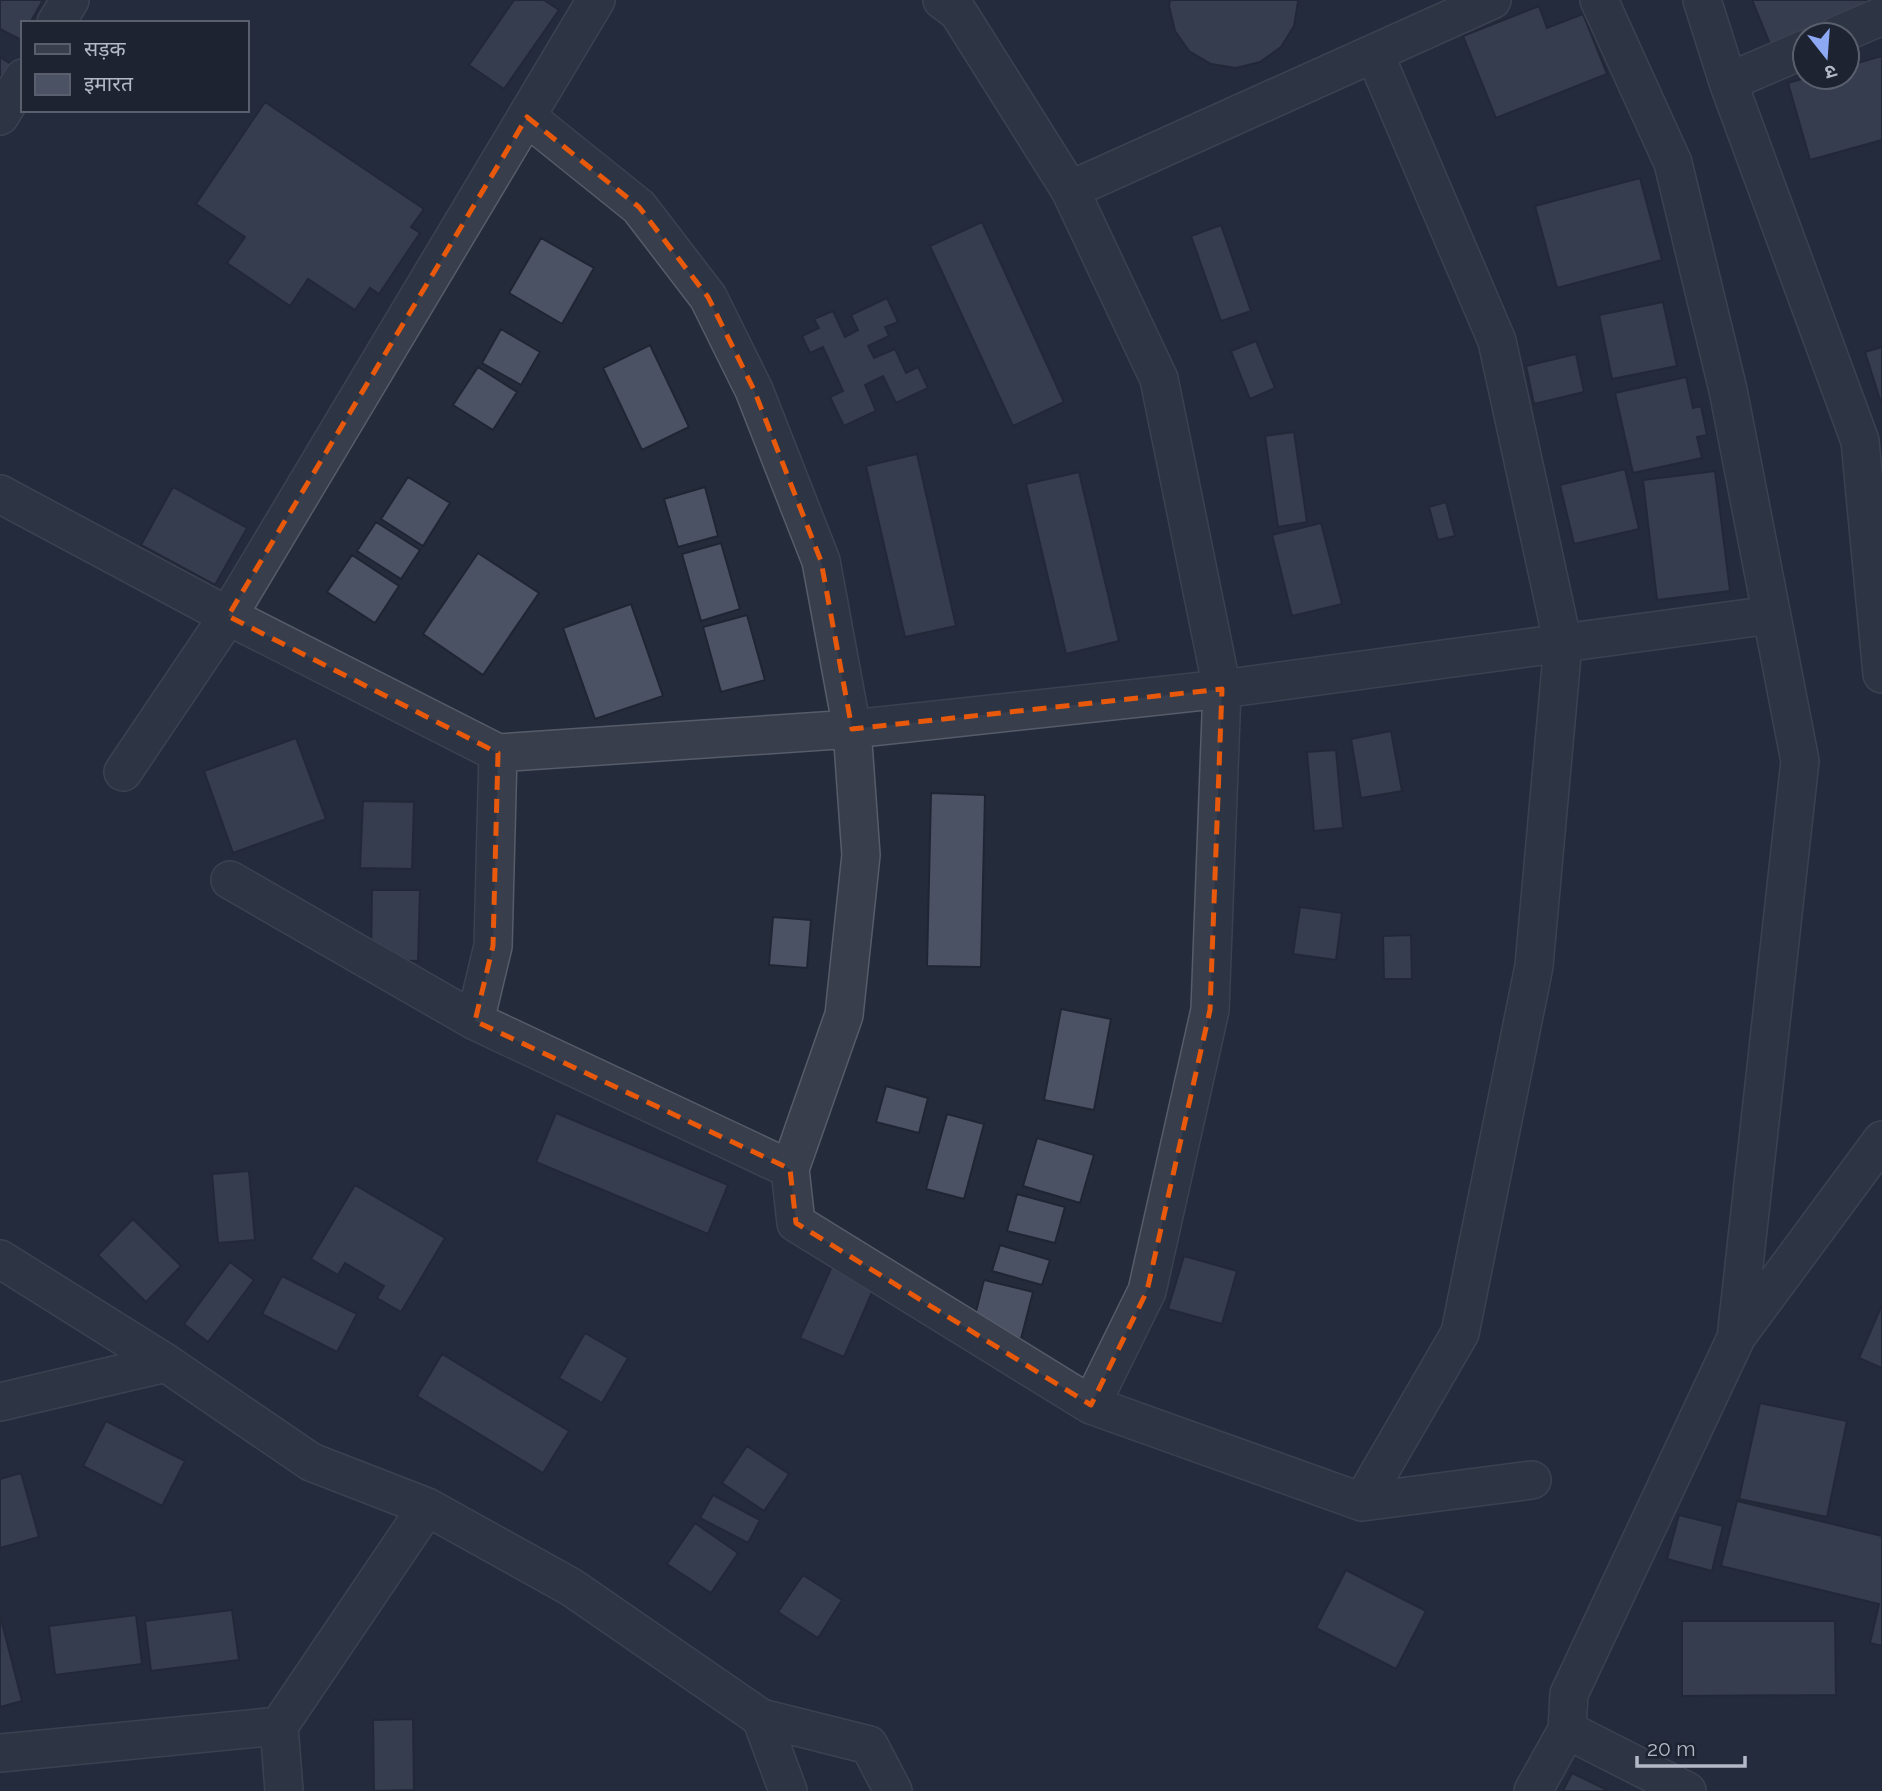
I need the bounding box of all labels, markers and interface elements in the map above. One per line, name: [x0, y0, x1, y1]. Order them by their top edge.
legend: [21, 21, 248, 112]
north arrow: [1791, 21, 1861, 91]
text: सड़क: [84, 36, 126, 61]
text: उ: [1822, 60, 1840, 85]
text: इमारत: [84, 71, 134, 96]
scale bar: [1637, 1724, 1745, 1768]
text: 20 m: [1647, 1736, 1695, 1761]

